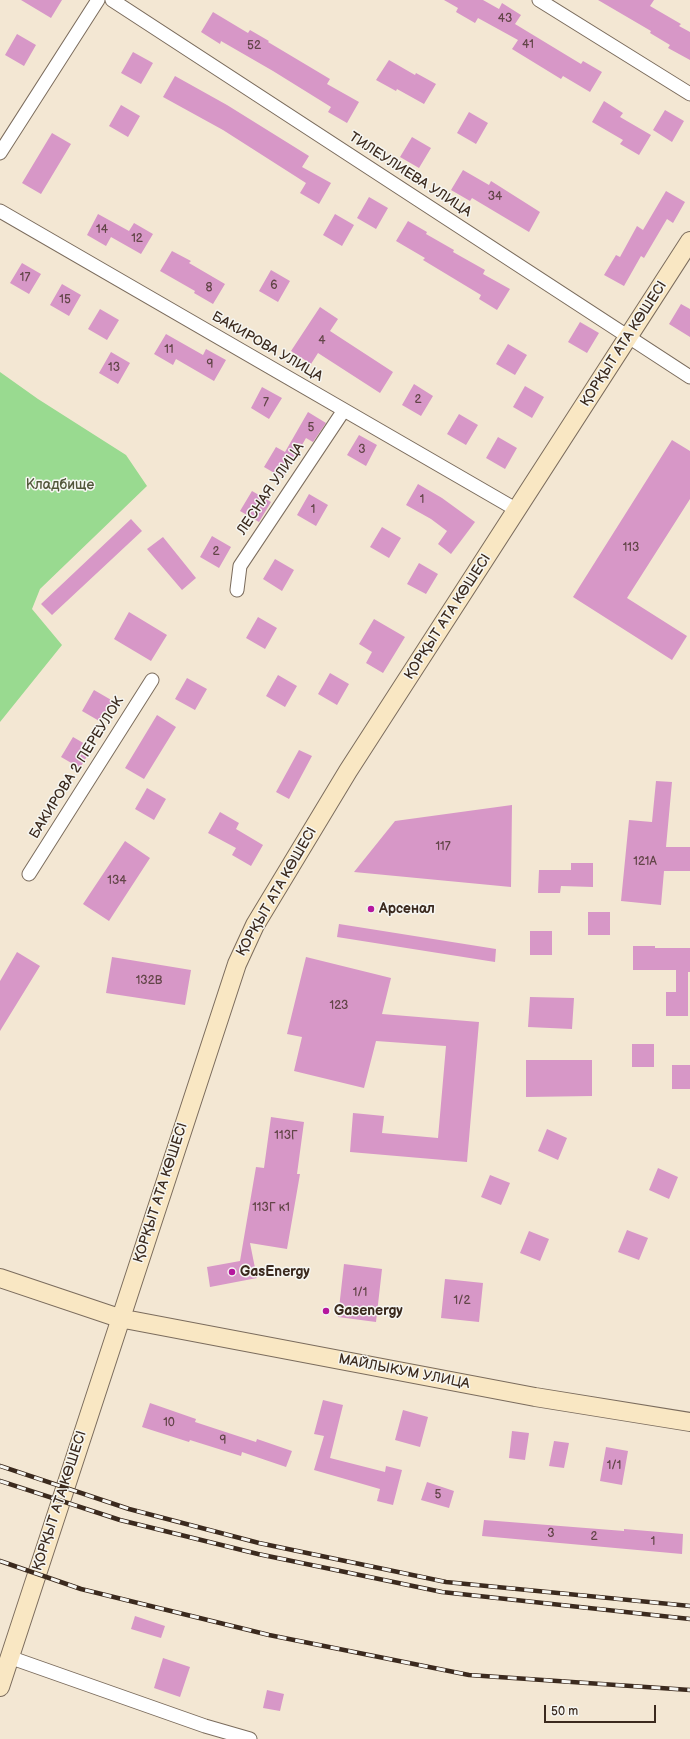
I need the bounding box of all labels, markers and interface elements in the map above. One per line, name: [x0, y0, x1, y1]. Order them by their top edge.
house number: 43: [498, 12, 512, 26]
house number: 41: [522, 38, 534, 52]
house number: 52: [247, 39, 261, 53]
street label: ТИЛЕУЛИЕВА УЛИЦА: [346, 129, 474, 221]
house number: 34: [488, 190, 502, 204]
house number: 14: [96, 223, 108, 237]
house number: 12: [131, 232, 143, 246]
house number: 17: [20, 271, 30, 285]
street label: ҚОРҚЫТ АТА КӨШЕСІ: [577, 278, 671, 410]
house number: 6: [270, 279, 278, 293]
house number: 8: [206, 281, 212, 295]
house number: 15: [59, 293, 71, 307]
street label: БАКИРОВА УЛИЦА: [209, 308, 325, 386]
house number: 4: [318, 334, 326, 348]
house number: 11: [164, 343, 174, 357]
house number: 9: [207, 358, 213, 372]
house number: 13: [108, 361, 120, 375]
house number: 2: [414, 393, 422, 407]
house number: 7: [263, 396, 269, 410]
house number: 5: [308, 421, 314, 435]
street label: ЛЕСНАЯ УЛИЦА: [234, 440, 308, 538]
house number: 3: [358, 443, 366, 457]
park label: Кладбище: [26, 477, 94, 493]
house number: 1: [420, 493, 424, 507]
house number: 1: [311, 503, 315, 517]
house number: 113: [623, 541, 639, 555]
house number: 2: [212, 545, 220, 559]
street label: ҚОРҚЫТ АТА КӨШЕСІ: [401, 551, 495, 683]
street label: БАКИРОВА 2 ПЕРЕУЛОК: [26, 694, 128, 842]
street label: ҚОРҚЫТ АТА КӨШЕСІ: [233, 825, 321, 959]
house number: 117: [435, 840, 451, 854]
house number: 121А: [633, 855, 657, 869]
house number: 134: [107, 874, 127, 888]
place label: Арсенал: [379, 901, 435, 917]
marker: Арсенал: [366, 904, 376, 914]
house number: 132В: [136, 974, 162, 988]
house number: 123: [330, 999, 348, 1013]
street label: ҚОРҚЫТ АТА КӨШЕСІ: [130, 1121, 192, 1265]
house number: 113Г: [274, 1129, 298, 1143]
house number: 113Г к1: [252, 1201, 290, 1215]
place label: GasEnergy: [240, 1264, 310, 1280]
marker: GasEnergy: [227, 1267, 237, 1277]
house number: 1/1: [353, 1286, 367, 1300]
house number: 1/2: [453, 1294, 471, 1308]
place label: Gasenergy: [334, 1303, 403, 1319]
marker: Gasenergy: [321, 1306, 331, 1316]
street label: МАЙЛЫКУМ УЛИЦА: [337, 1351, 471, 1393]
house number: 10: [163, 1416, 175, 1430]
street label: ҚОРҚЫТ АТА КӨШЕСІ: [29, 1429, 91, 1573]
house number: 9: [220, 1434, 226, 1448]
house number: 1/1: [607, 1459, 621, 1473]
house number: 5: [435, 1488, 441, 1502]
house number: 3: [547, 1527, 555, 1541]
house number: 2: [590, 1530, 598, 1544]
house number: 1: [651, 1535, 655, 1549]
scale bar: [546, 1697, 658, 1723]
text: 50 m: [551, 1704, 578, 1719]

